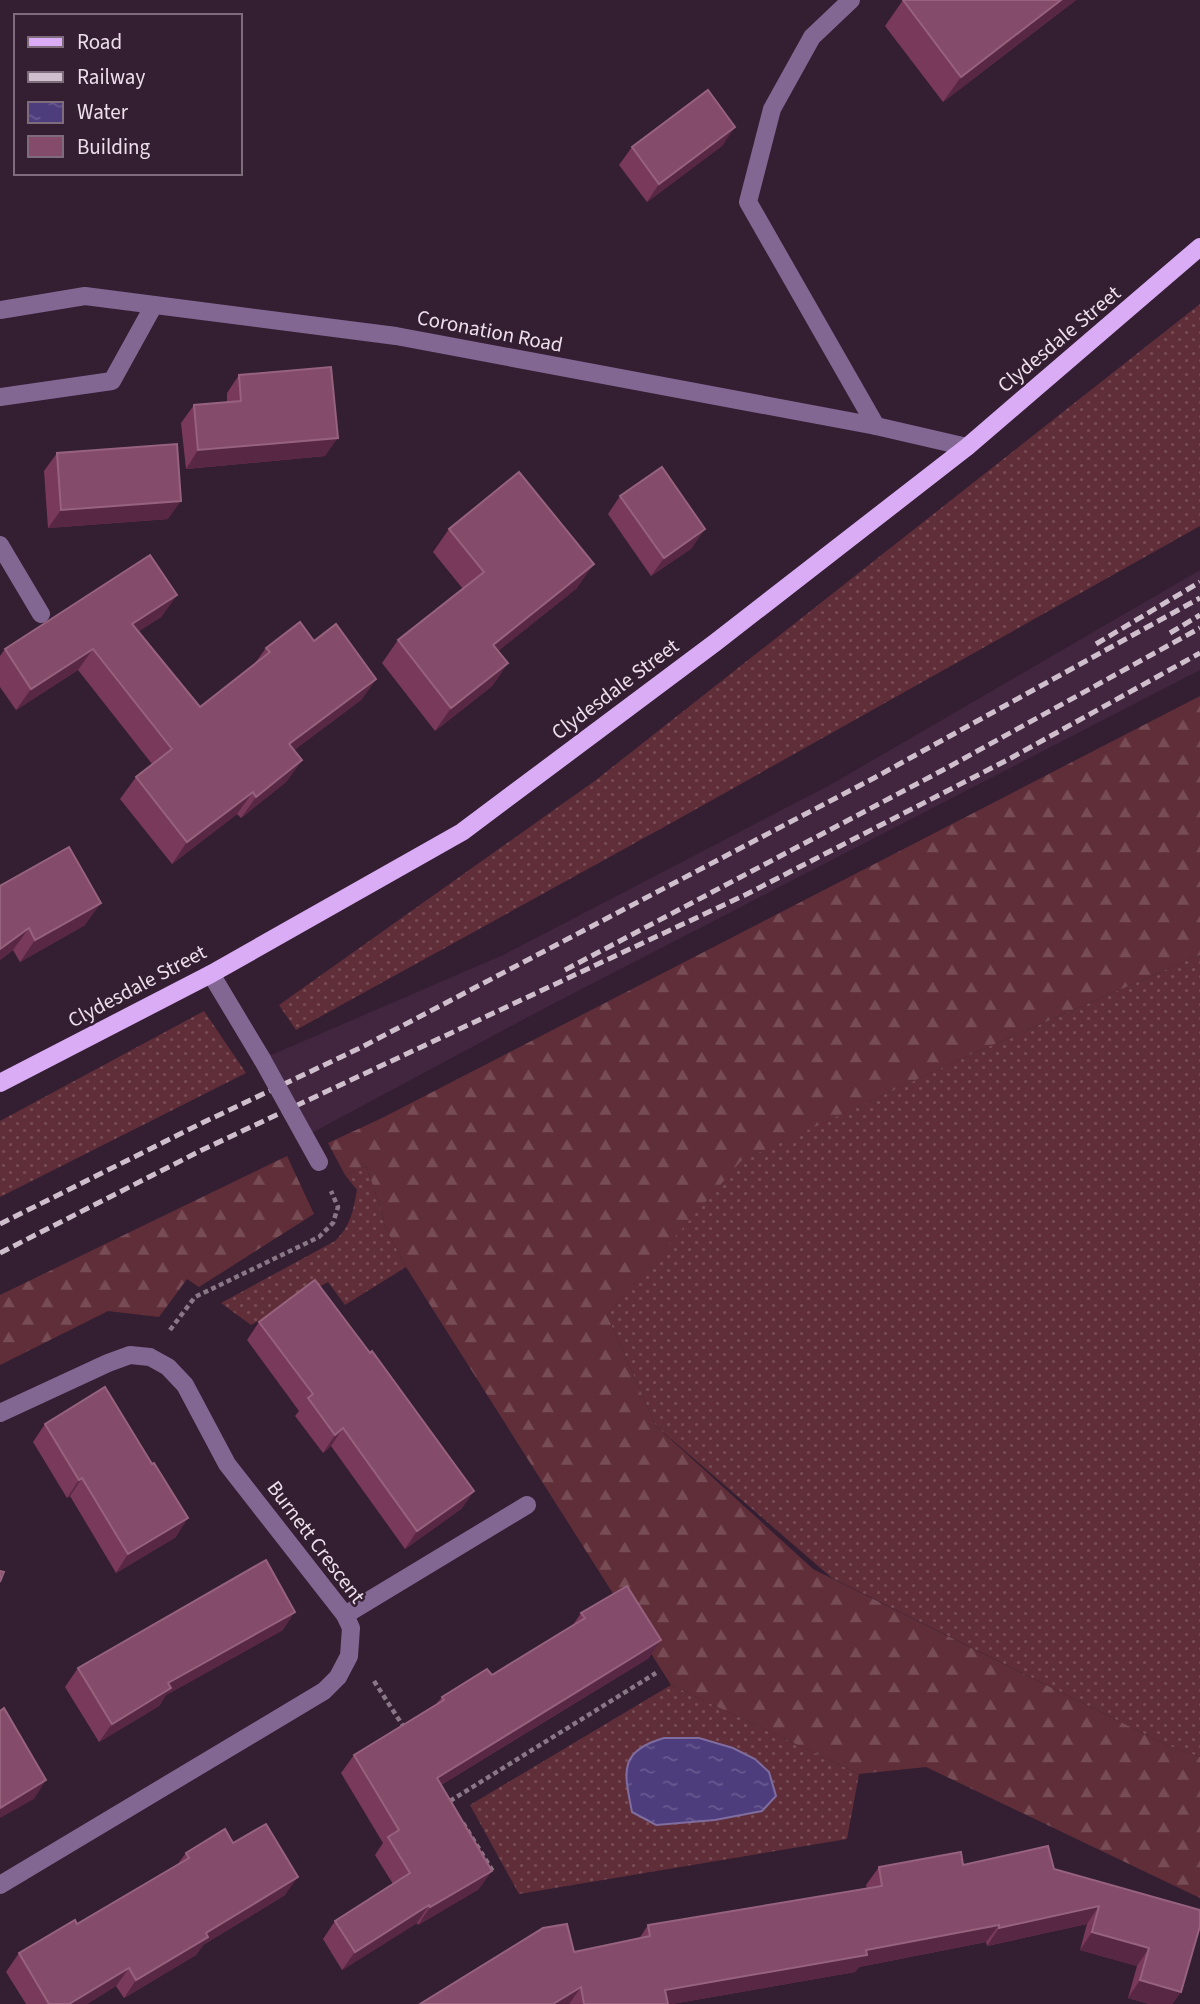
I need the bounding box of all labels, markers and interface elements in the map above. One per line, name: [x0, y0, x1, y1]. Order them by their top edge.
legend: [14, 14, 242, 175]
text: Road: [77, 27, 122, 57]
text: Railway: [77, 62, 145, 92]
text: Water: [77, 97, 129, 127]
text: Building: [77, 132, 151, 162]
street label: Clydesdale Street: [991, 278, 1127, 400]
street label: Coronation Road: [414, 302, 566, 360]
street label: Clydesdale Street: [545, 631, 685, 747]
street label: Clydesdale Street: [63, 937, 211, 1035]
street label: Burnett Crescent: [260, 1474, 372, 1610]

